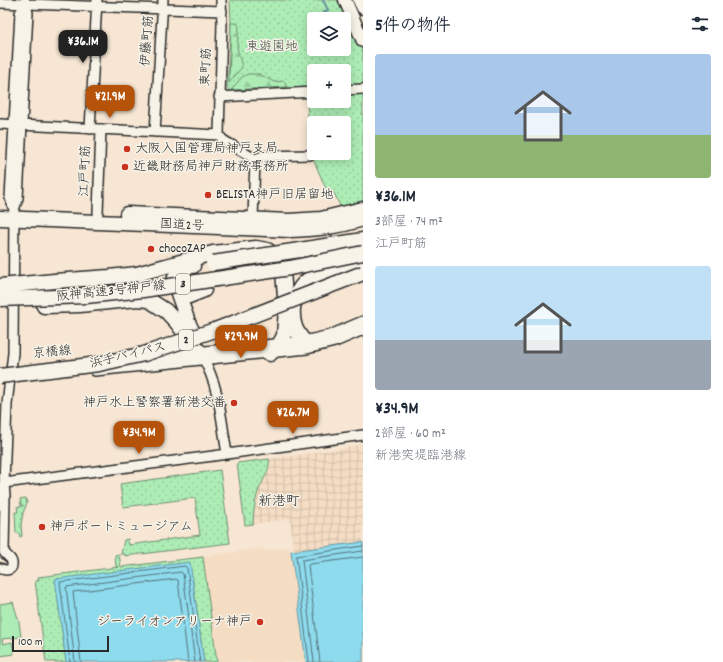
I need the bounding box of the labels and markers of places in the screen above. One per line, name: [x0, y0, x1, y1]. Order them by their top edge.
pin: ¥36.1M: [50, 30, 116, 64]
pin: ¥21.9M: [77, 85, 143, 119]
place label: 大阪入国管理局神戸支局: [135, 140, 278, 159]
marker: 大阪入国管理局神戸支局: [122, 144, 132, 154]
place label: 近畿財務局神戸財務事務所: [133, 158, 289, 177]
marker: 近畿財務局神戸財務事務所: [120, 162, 130, 172]
place label: BELISTA神戸旧居留地: [216, 186, 333, 205]
marker: BELISTA神戸旧居留地: [203, 190, 213, 200]
place label: chocoZAP: [159, 240, 206, 259]
marker: chocoZAP: [146, 244, 156, 254]
pin: ¥29.9M: [208, 325, 274, 359]
place label: 神戸水上警察署新港交番: [83, 394, 226, 413]
marker: 神戸水上警察署新港交番: [229, 398, 239, 408]
pin: ¥26.7M: [260, 401, 326, 435]
pin: ¥34.9M: [106, 421, 172, 455]
place label: 神戸ポートミュージアム: [50, 518, 193, 537]
marker: 神戸ポートミュージアム: [37, 522, 47, 532]
place label: ジーライオンアリーナ神戸: [97, 613, 252, 632]
marker: ジーライオンアリーナ神戸: [255, 617, 265, 627]

